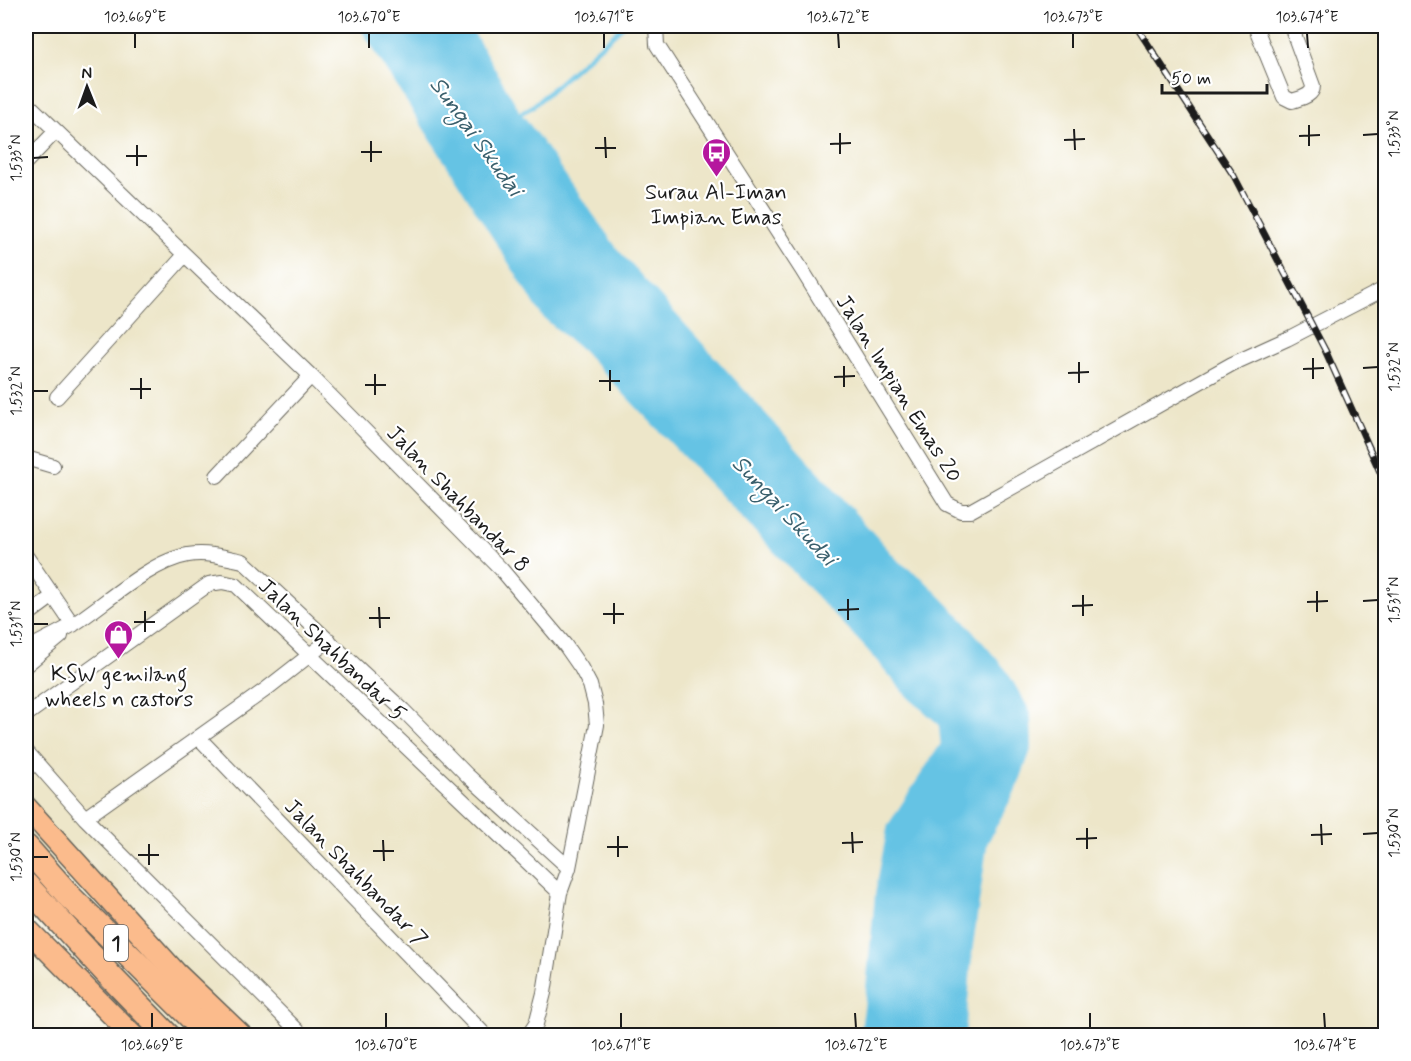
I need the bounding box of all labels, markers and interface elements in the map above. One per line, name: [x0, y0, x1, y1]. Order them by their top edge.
text: 103.669°E: [104, 8, 167, 28]
text: 103.670°E: [337, 8, 401, 28]
text: 103.671°E: [574, 8, 634, 28]
text: 103.672°E: [807, 8, 870, 28]
text: 103.673°E: [1043, 8, 1103, 28]
text: 103.674°E: [1276, 8, 1339, 28]
north arrow: [57, 57, 117, 117]
scale bar: [1162, 57, 1267, 95]
text: N: [81, 63, 92, 84]
text: 50 m: [1171, 67, 1211, 91]
water label: Sungai Skudai: [420, 71, 532, 207]
text: 1.533°N: [1385, 111, 1405, 157]
text: 1.533°N: [7, 135, 27, 181]
bus stop icon: Surau Al-Iman Impian Emas: [700, 136, 732, 178]
place label: Surau Al-Iman Impian Emas: [645, 179, 787, 232]
street label: Jalan Impian Emas 20: [829, 290, 968, 488]
text: 1.532°N: [1385, 342, 1405, 392]
text: 1.532°N: [7, 366, 27, 416]
street label: Jalan Shahbandar 8: [380, 420, 535, 579]
water label: Sungai Skudai: [723, 449, 846, 577]
street label: Jalan Shahbandar 5: [252, 573, 412, 728]
text: 1.531°N: [1385, 577, 1405, 623]
text: 1.531°N: [7, 601, 27, 647]
shop icon: KSW gemilang wheels n castors: [103, 618, 135, 660]
place label: KSW gemilang wheels n castors: [45, 661, 194, 714]
street label: Jalan Shahbandar 7: [278, 793, 433, 953]
text: 1.530°N: [1385, 808, 1405, 858]
text: 1.530°N: [7, 832, 27, 882]
road number: 1: [104, 925, 128, 961]
text: 103.669°E: [121, 1036, 184, 1056]
text: 103.670°E: [354, 1036, 418, 1056]
text: 103.671°E: [591, 1036, 651, 1056]
text: 103.672°E: [825, 1036, 888, 1056]
text: 103.673°E: [1060, 1036, 1120, 1056]
text: 103.674°E: [1294, 1036, 1357, 1056]

